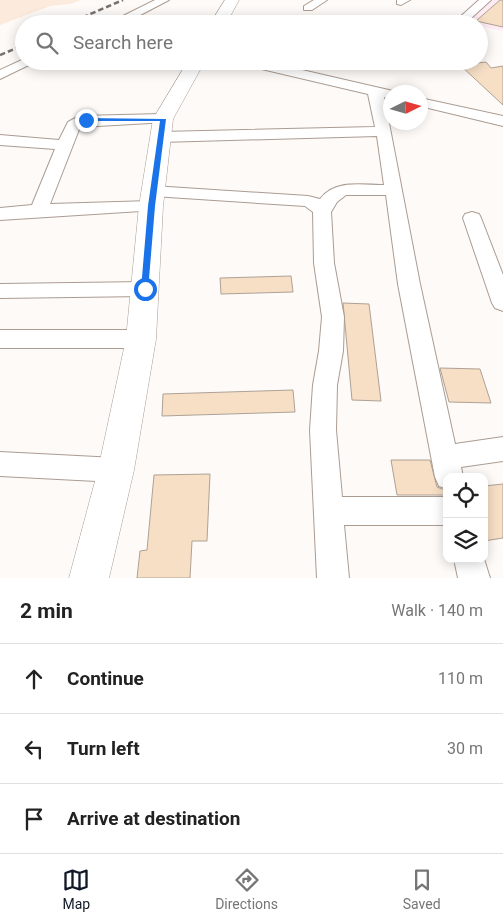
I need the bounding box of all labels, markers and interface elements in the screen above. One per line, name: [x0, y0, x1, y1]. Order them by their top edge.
search box: [15, 15, 488, 70]
icon: search: [33, 29, 61, 57]
text: Search here: [73, 31, 173, 54]
north arrow: [383, 85, 428, 130]
route end: [75, 109, 98, 132]
route start: [134, 278, 157, 301]
map controls: [443, 473, 488, 563]
button: locate: [443, 473, 488, 518]
button: layers: [443, 518, 488, 563]
text: 2 min: [20, 599, 73, 623]
text: Walk · 140 m: [391, 601, 483, 620]
icon: ahead: [20, 665, 48, 693]
text: Continue: [67, 667, 144, 690]
text: 110 m: [438, 669, 483, 688]
icon: left: [20, 735, 48, 763]
text: Turn left: [67, 737, 140, 760]
text: 30 m: [447, 739, 483, 758]
icon: arrive: [20, 805, 48, 833]
text: Arrive at destination: [67, 807, 240, 830]
tab: Map: [62, 866, 90, 912]
tab: Directions: [215, 866, 278, 912]
tab: Saved: [403, 866, 441, 912]

